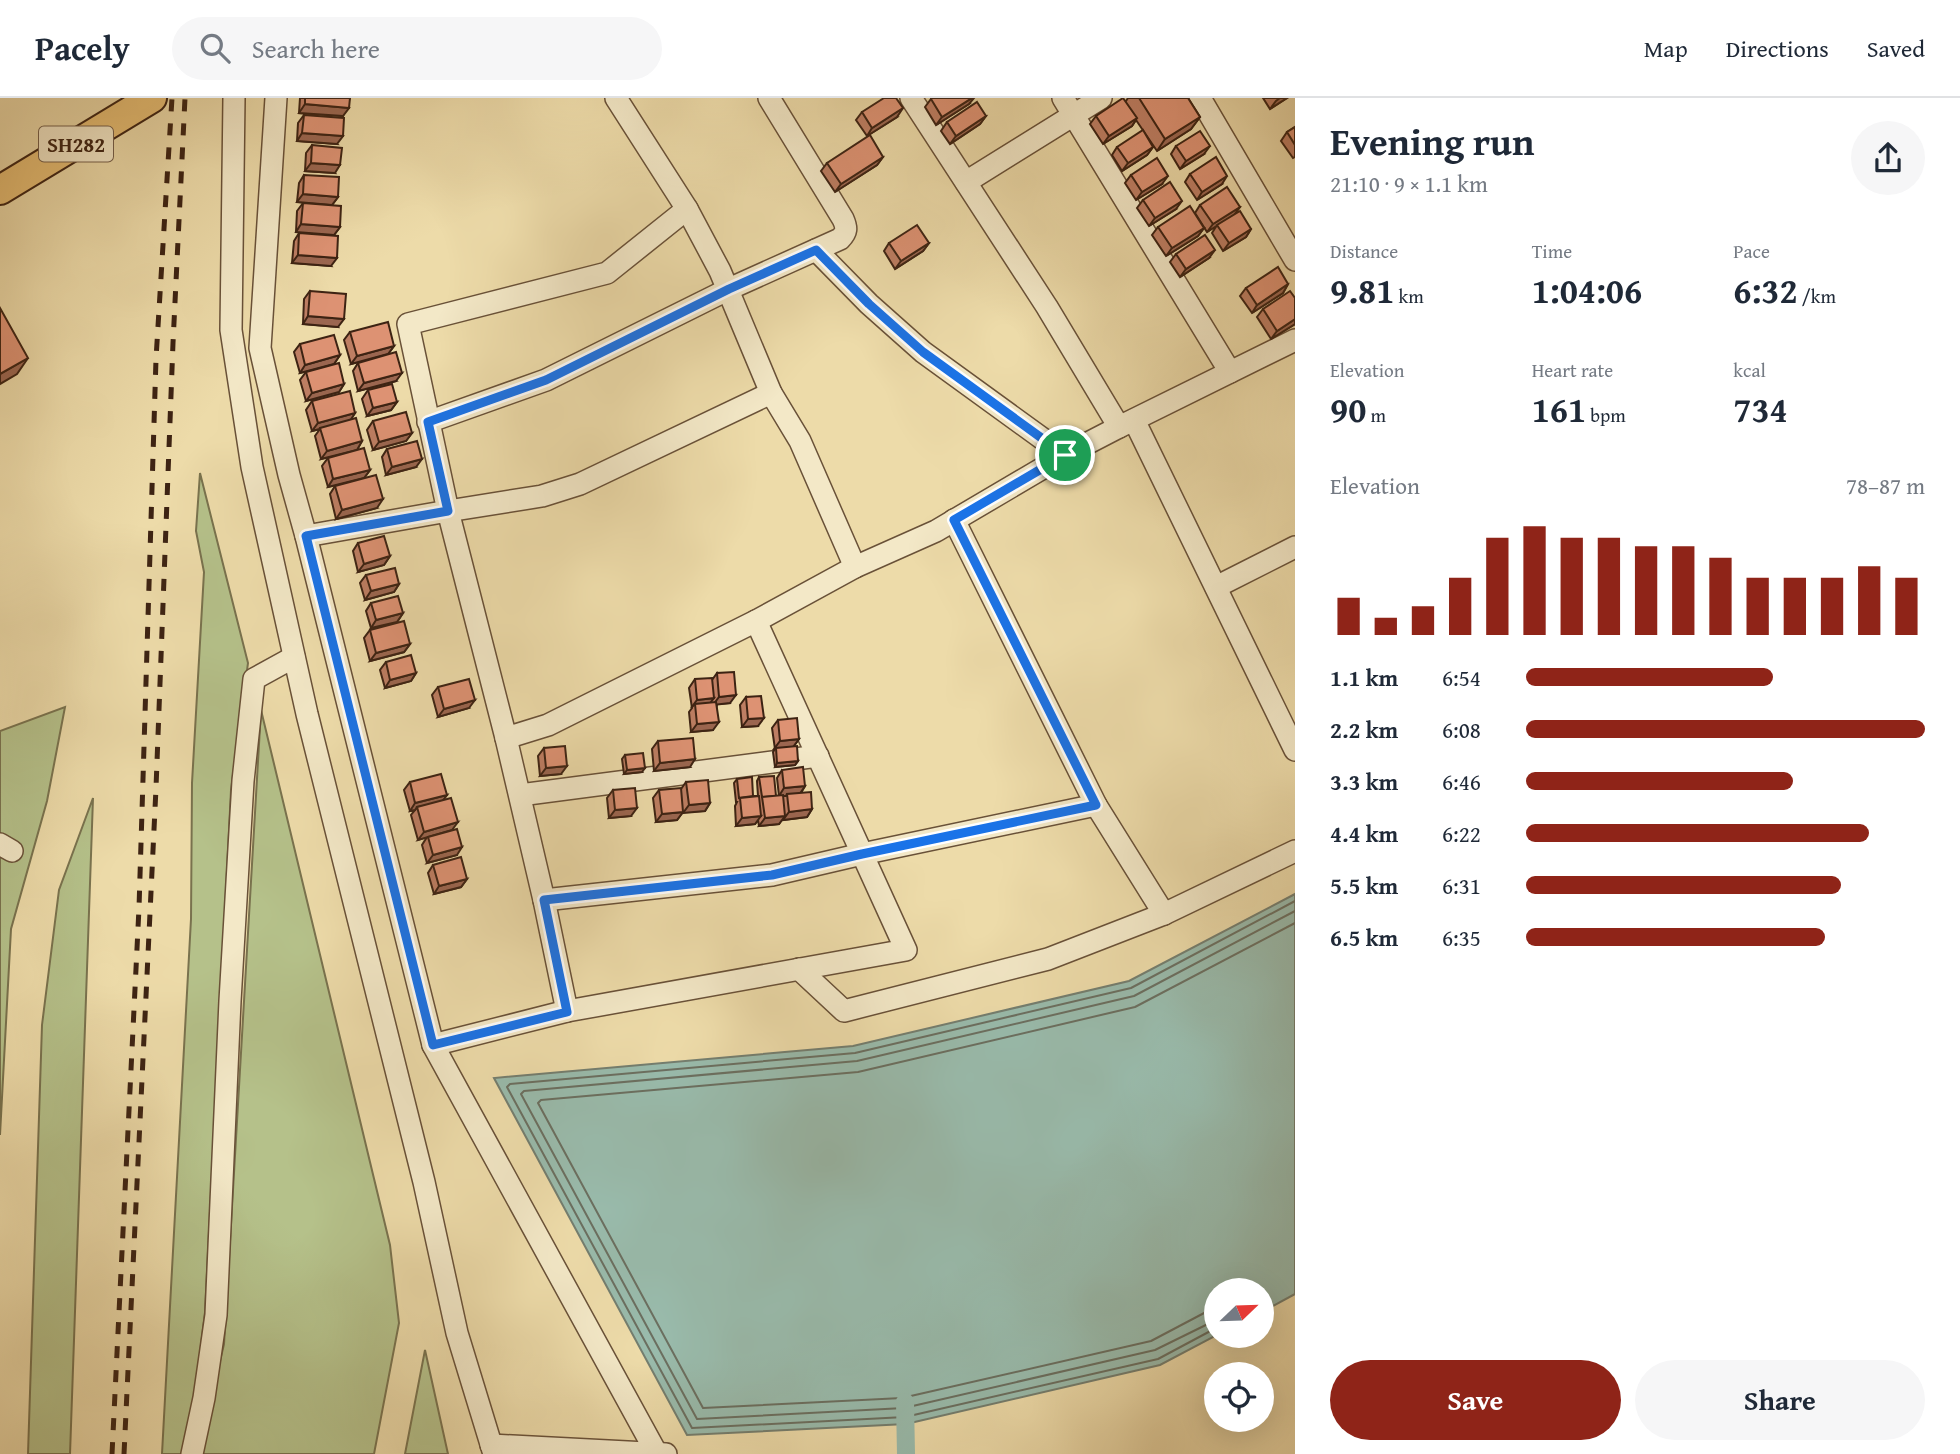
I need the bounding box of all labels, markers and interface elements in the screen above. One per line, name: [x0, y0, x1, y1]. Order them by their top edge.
search box: [172, 17, 662, 80]
text: Pacely: [35, 24, 130, 72]
icon: search: [196, 29, 234, 67]
text: Search here: [252, 29, 380, 68]
text: Map: [1644, 31, 1688, 66]
text: Directions: [1726, 31, 1829, 66]
text: Saved: [1867, 31, 1925, 66]
text: Evening run: [1330, 113, 1534, 169]
button: share: [1851, 121, 1925, 195]
road number: SH282: [39, 126, 113, 162]
text: 21:10 · 9 × 1.1 km: [1330, 167, 1488, 200]
text: Distance: [1330, 237, 1398, 265]
text: Time: [1532, 237, 1572, 265]
text: Pace: [1733, 237, 1770, 265]
text: 9.81: [1330, 265, 1394, 316]
text: 1:04:06: [1532, 265, 1642, 316]
text: 6:32: [1733, 265, 1798, 316]
text: km: [1394, 282, 1424, 310]
text: /km: [1798, 282, 1836, 310]
text: Elevation: [1330, 356, 1404, 384]
text: Heart rate: [1532, 356, 1613, 384]
text: kcal: [1733, 356, 1766, 384]
text: 90: [1330, 384, 1366, 435]
text: 161: [1532, 384, 1586, 435]
text: 734: [1733, 384, 1788, 435]
text: m: [1366, 401, 1386, 429]
text: bpm: [1586, 401, 1626, 429]
pin: [1035, 425, 1095, 485]
icon: arrive: [1046, 436, 1084, 474]
text: Elevation: [1330, 469, 1420, 502]
text: 78–87 m: [1846, 469, 1925, 502]
text: 1.1 km: [1330, 661, 1398, 694]
text: 6:54: [1442, 661, 1481, 694]
text: 2.2 km: [1330, 713, 1398, 746]
text: 6:08: [1442, 713, 1481, 746]
text: 3.3 km: [1330, 765, 1398, 798]
text: 6:46: [1442, 765, 1481, 798]
text: 4.4 km: [1330, 817, 1398, 850]
text: 6:22: [1442, 817, 1481, 850]
text: 5.5 km: [1330, 869, 1398, 902]
text: 6:31: [1442, 869, 1481, 902]
text: 6.5 km: [1330, 921, 1398, 954]
text: 6:35: [1442, 921, 1481, 954]
north arrow: [1204, 1278, 1274, 1348]
map controls: [1204, 1278, 1274, 1432]
button: Save: [1330, 1360, 1621, 1440]
button: Share: [1635, 1360, 1925, 1440]
button: locate: [1204, 1362, 1274, 1432]

